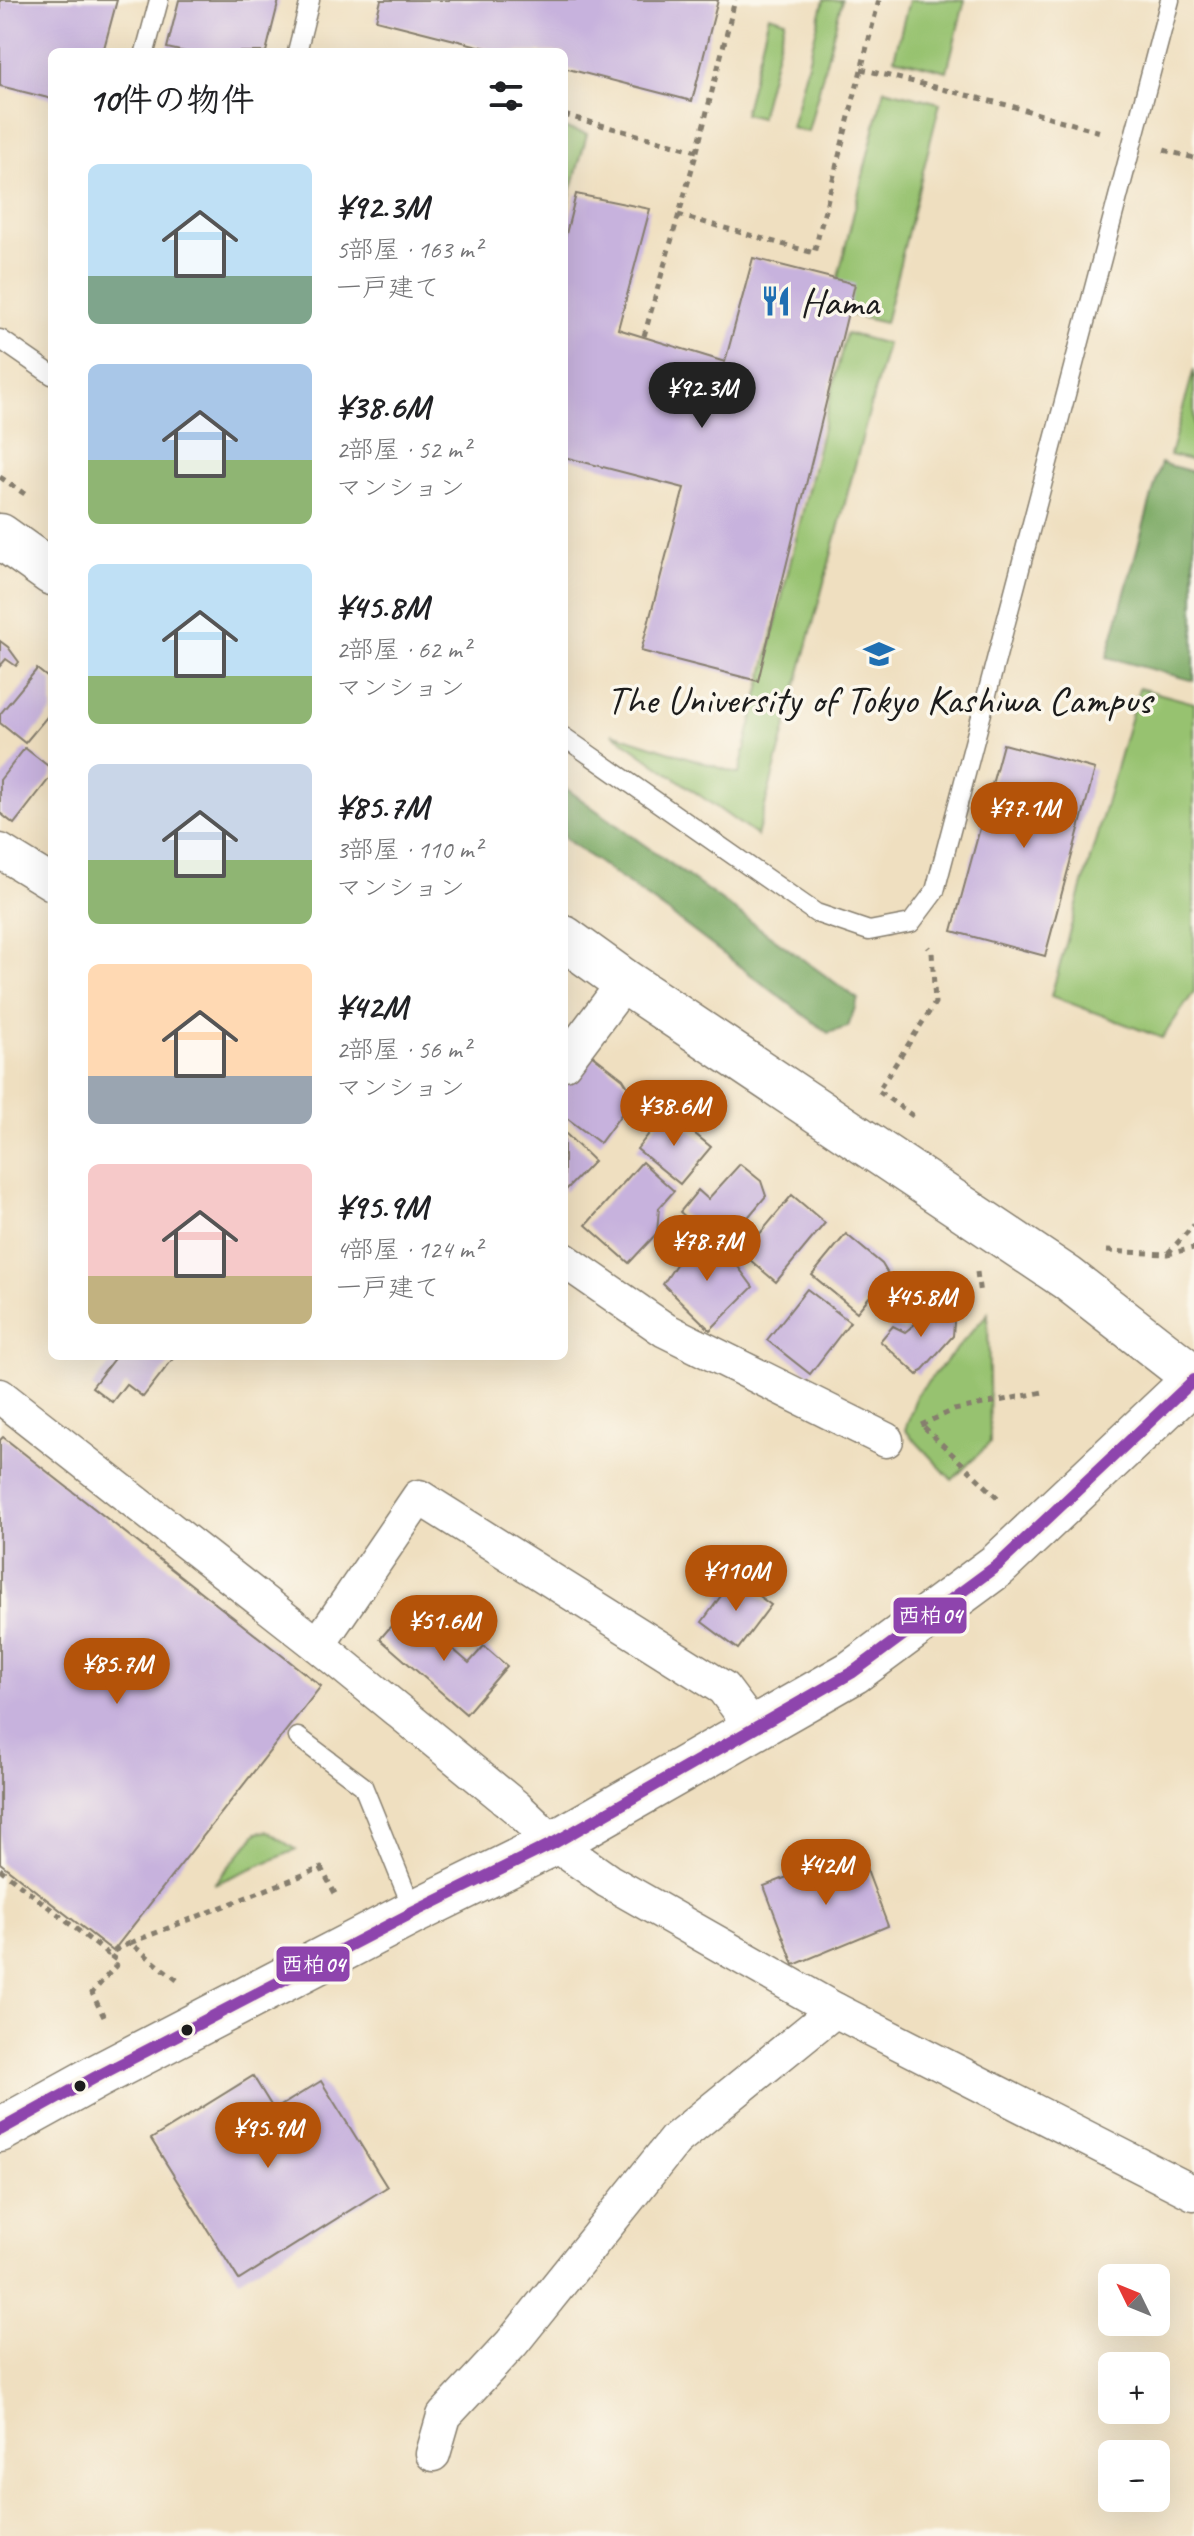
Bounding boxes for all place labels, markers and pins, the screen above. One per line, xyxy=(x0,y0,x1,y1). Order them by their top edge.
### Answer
place label: Hama xyxy=(800,277,881,327)
restaurant icon: Hama xyxy=(759,284,793,318)
pin: ¥92.3M xyxy=(637,362,767,430)
school or university icon: The University of Tokyo Kashiwa Campus xyxy=(862,637,896,671)
place label: The University of Tokyo Kashiwa Campus xyxy=(607,675,1155,725)
pin: ¥77.1M xyxy=(959,782,1089,850)
pin: ¥38.6M xyxy=(609,1080,739,1148)
pin: ¥78.7M xyxy=(642,1215,772,1283)
pin: ¥45.8M xyxy=(856,1271,986,1339)
pin: ¥110M xyxy=(680,1545,792,1613)
pin: ¥51.6M xyxy=(379,1595,509,1663)
pin: ¥85.7M xyxy=(52,1638,182,1706)
pin: ¥42M xyxy=(779,1839,873,1907)
unlabelled marker xyxy=(179,2022,195,2038)
unlabelled marker xyxy=(72,2078,88,2094)
pin: ¥95.9M xyxy=(203,2102,333,2170)

